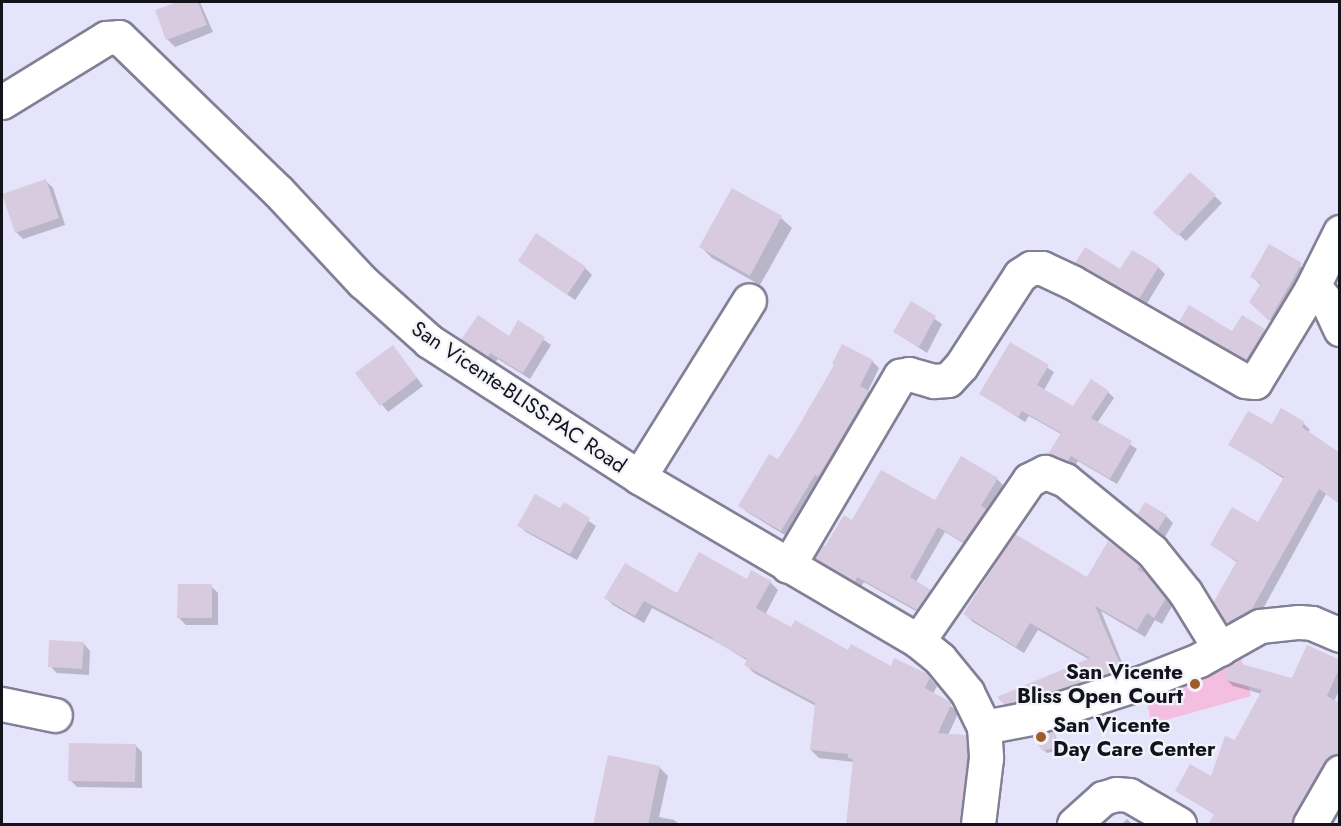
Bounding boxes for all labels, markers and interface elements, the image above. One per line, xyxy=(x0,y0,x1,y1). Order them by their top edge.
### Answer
street label: San Vicente-BLISS-PAC Road xyxy=(407,316,631,478)
place label: San Vicente Bliss Open Court xyxy=(1017,659,1183,709)
marker: San Vicente Bliss Open Court xyxy=(1188,677,1202,691)
place label: San Vicente Day Care Center xyxy=(1053,712,1216,762)
marker: San Vicente Day Care Center xyxy=(1034,730,1048,744)

